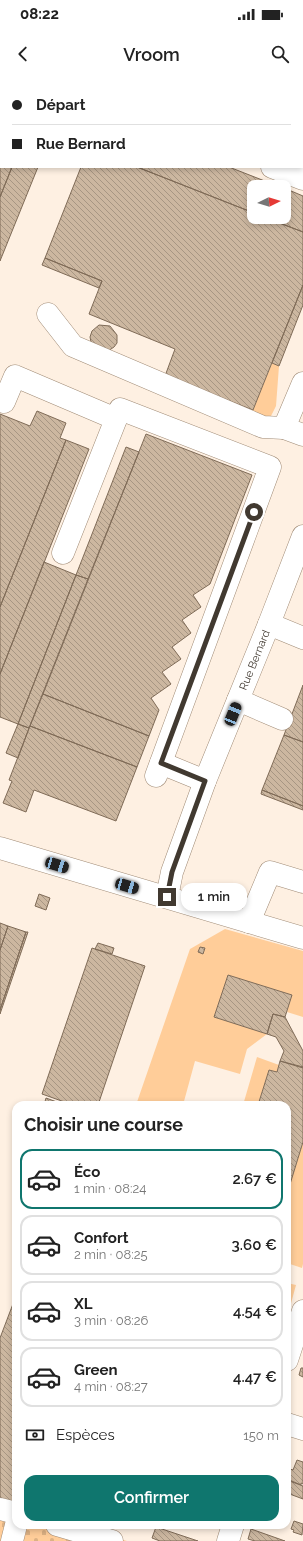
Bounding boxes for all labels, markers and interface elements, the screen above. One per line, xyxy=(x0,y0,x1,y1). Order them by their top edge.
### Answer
text: 08:22 xyxy=(20,5,59,23)
icon: back xyxy=(12,43,34,65)
icon: search xyxy=(269,43,291,65)
text: Vroom xyxy=(123,44,180,65)
text: Départ xyxy=(36,96,85,114)
text: Rue Bernard xyxy=(36,135,126,153)
north arrow xyxy=(247,180,291,224)
map controls xyxy=(247,180,291,224)
route start xyxy=(245,503,263,521)
street label: Rue Bernard xyxy=(237,628,273,692)
car xyxy=(223,701,243,727)
car xyxy=(44,856,70,874)
car xyxy=(114,877,140,895)
callout: 1 min xyxy=(181,883,247,911)
route end xyxy=(158,888,176,906)
text: 1 min xyxy=(198,889,230,904)
text: Choisir une course xyxy=(24,1114,183,1135)
icon: car xyxy=(26,1161,62,1197)
text: Éco xyxy=(74,1163,100,1181)
text: 2.67 € xyxy=(233,1170,277,1188)
text: 1 min · 08:24 xyxy=(74,1181,146,1196)
icon: car xyxy=(26,1227,62,1263)
text: Confort xyxy=(74,1229,128,1247)
text: 3.60 € xyxy=(232,1236,277,1254)
text: 2 min · 08:25 xyxy=(74,1247,148,1262)
icon: car xyxy=(26,1293,62,1329)
text: XL xyxy=(74,1295,92,1313)
text: 4.54 € xyxy=(233,1302,277,1320)
text: 3 min · 08:26 xyxy=(74,1313,148,1328)
icon: car xyxy=(26,1359,62,1395)
text: Green xyxy=(74,1361,118,1379)
text: 4.47 € xyxy=(233,1368,277,1386)
text: 4 min · 08:27 xyxy=(74,1379,148,1394)
icon: cash xyxy=(24,1424,46,1446)
text: Espèces xyxy=(56,1426,115,1444)
text: 150 m xyxy=(243,1428,279,1443)
button: Confirmer xyxy=(24,1475,279,1521)

